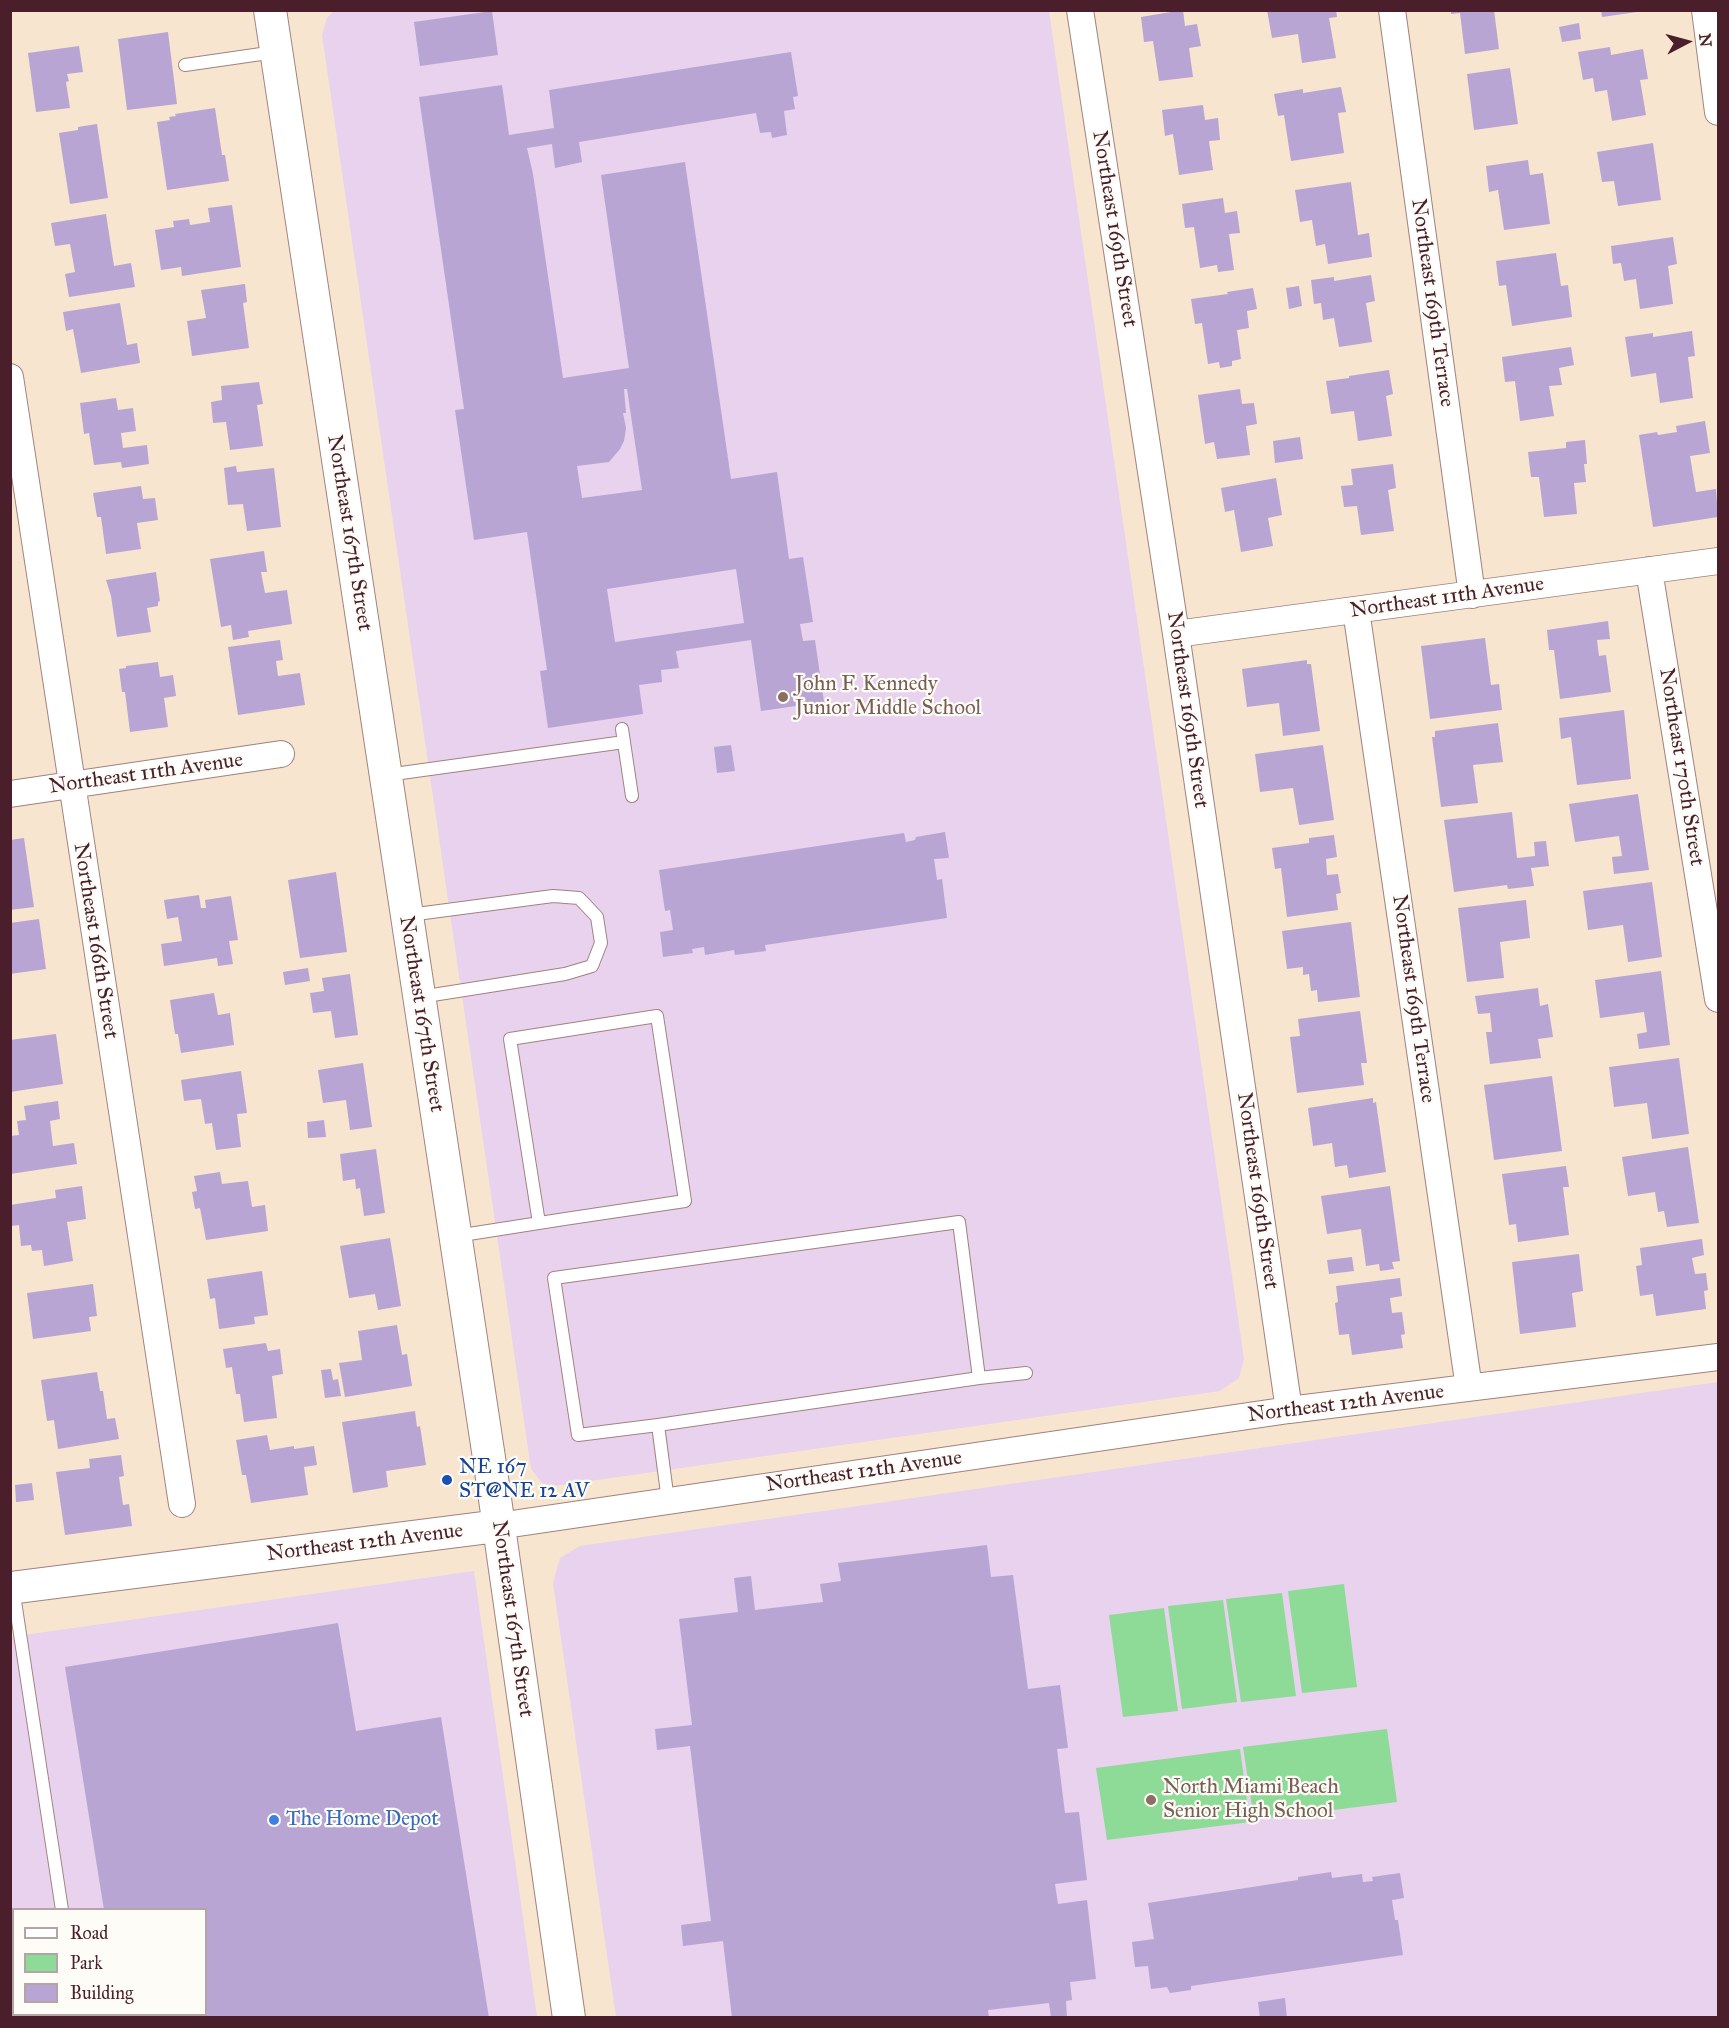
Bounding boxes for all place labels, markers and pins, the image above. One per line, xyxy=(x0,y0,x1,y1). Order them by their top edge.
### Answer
place label: John F. Kennedy Junior Middle School xyxy=(795,672,981,722)
marker: John F. Kennedy Junior Middle School xyxy=(776,690,790,704)
place label: NE 167 ST@NE 12 AV xyxy=(459,1455,589,1505)
marker: NE 167 ST@NE 12 AV xyxy=(440,1473,454,1487)
place label: North Miami Beach Senior High School xyxy=(1163,1775,1339,1825)
marker: North Miami Beach Senior High School xyxy=(1144,1793,1158,1807)
place label: The Home Depot xyxy=(286,1807,439,1833)
marker: The Home Depot xyxy=(267,1813,281,1827)

